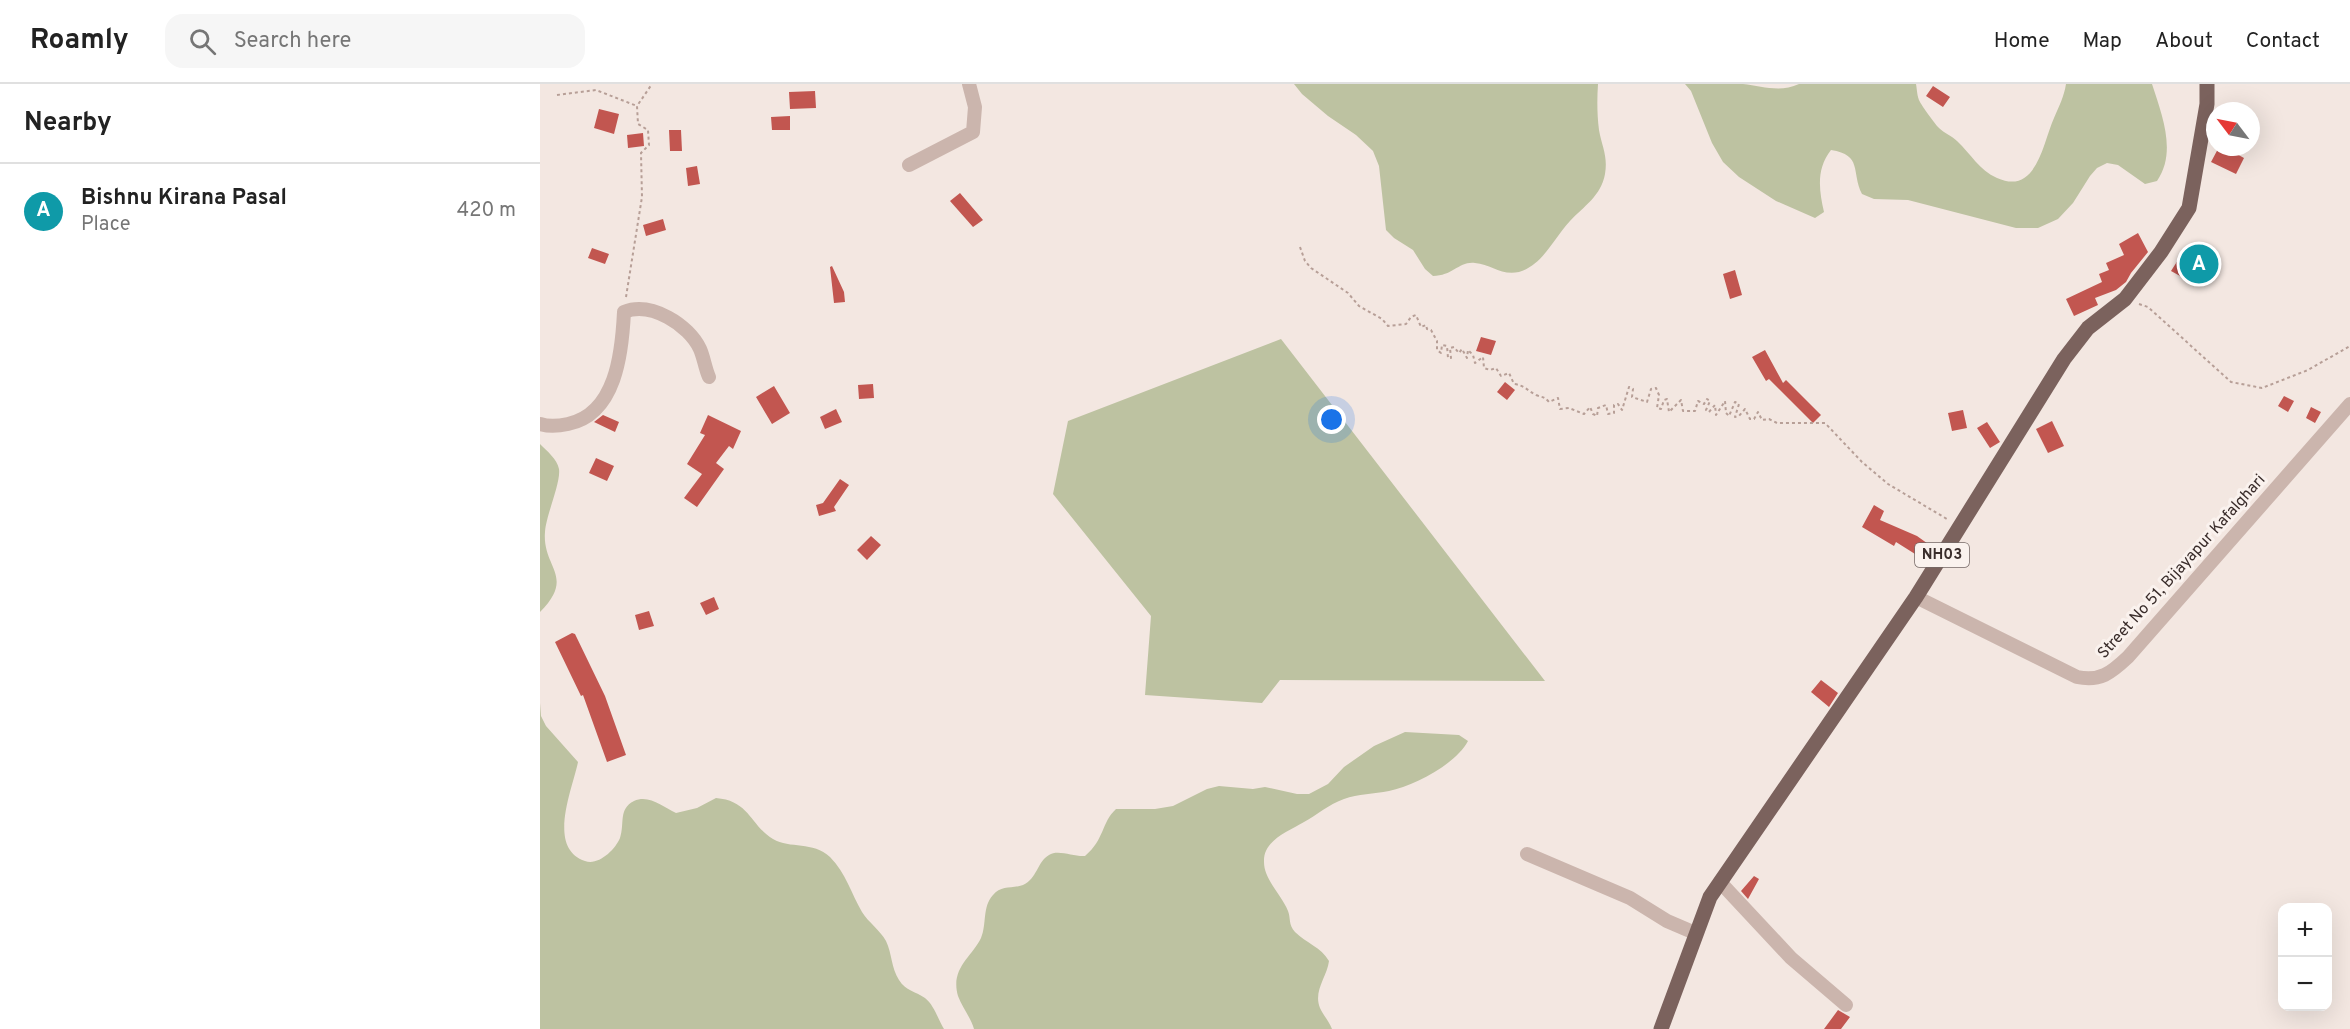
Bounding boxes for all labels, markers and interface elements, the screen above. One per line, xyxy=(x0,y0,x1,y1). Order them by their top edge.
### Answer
search box xyxy=(165,14,585,68)
text: Roamly xyxy=(30,23,129,59)
icon: search xyxy=(186,25,219,58)
text: Search here xyxy=(234,28,351,55)
text: Home xyxy=(1994,28,2050,55)
text: Map xyxy=(2083,28,2122,55)
text: About xyxy=(2155,28,2213,55)
text: Contact xyxy=(2246,28,2320,55)
north arrow xyxy=(2206,102,2260,156)
text: Nearby xyxy=(24,107,112,140)
text: Bishnu Kirana Pasal xyxy=(81,185,287,212)
text: A xyxy=(36,198,51,224)
text: 420 m xyxy=(457,198,516,224)
text: Place xyxy=(81,212,131,238)
pin: A xyxy=(2180,242,2218,286)
your location xyxy=(1317,405,1346,434)
street label: Street No 51, Bijayapur Kafalghari xyxy=(2094,471,2270,663)
road number: NH03 xyxy=(1915,543,1969,567)
map controls xyxy=(2278,903,2332,1011)
button: + xyxy=(2278,903,2332,957)
button: − xyxy=(2278,957,2332,1011)

